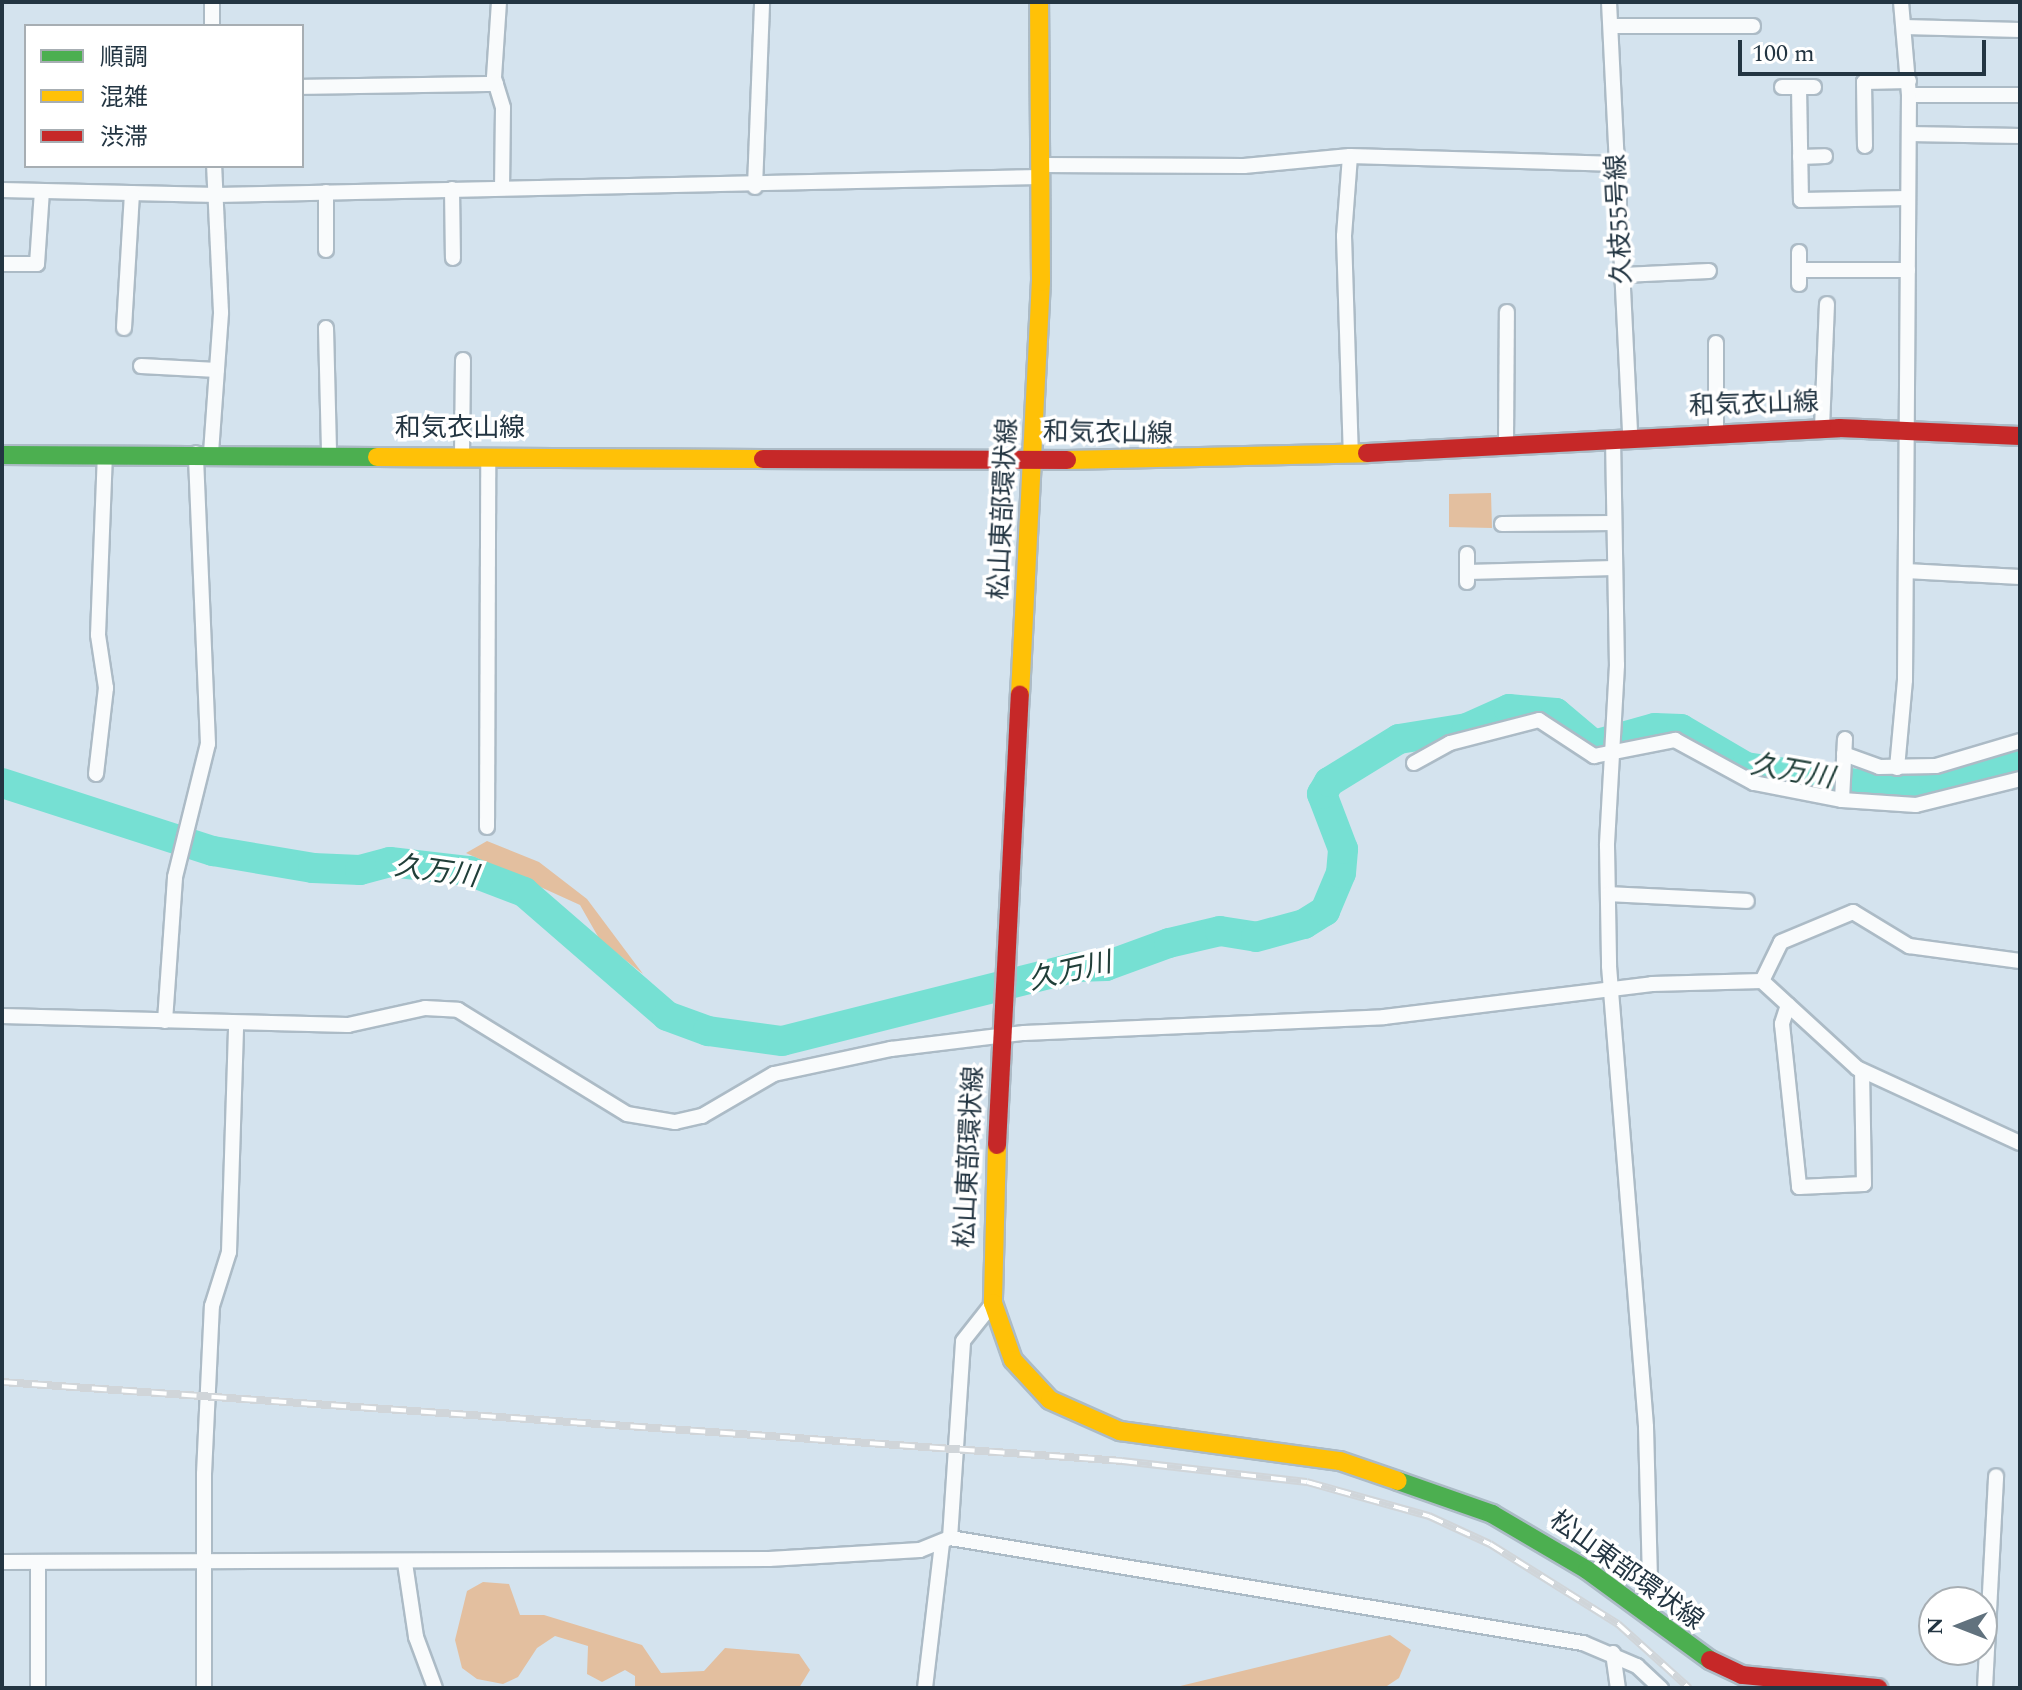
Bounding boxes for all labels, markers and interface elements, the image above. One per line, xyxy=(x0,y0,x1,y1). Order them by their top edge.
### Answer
legend xyxy=(24,24,304,168)
scale bar xyxy=(1742,24,1990,74)
text: 100 m xyxy=(1752,36,1815,72)
text: 順調 xyxy=(100,40,148,76)
text: 混雑 xyxy=(100,80,148,116)
text: 渋滞 xyxy=(100,120,148,156)
street label: 久枝55号線 xyxy=(1601,153,1639,285)
street label: 和気衣山線 xyxy=(1688,387,1820,423)
street label: 和気衣山線 xyxy=(395,413,525,445)
street label: 松山東部環状線 xyxy=(984,417,1024,601)
street label: 和気衣山線 xyxy=(1043,417,1173,451)
water label: 久万川 xyxy=(1748,748,1836,796)
water label: 久万川 xyxy=(392,850,480,894)
water label: 久万川 xyxy=(1025,946,1115,998)
street label: 松山東部環状線 xyxy=(950,1065,990,1249)
street label: 松山東部環状線 xyxy=(1543,1505,1709,1637)
north arrow xyxy=(1918,1586,1998,1666)
text: N xyxy=(1919,1617,1952,1635)

